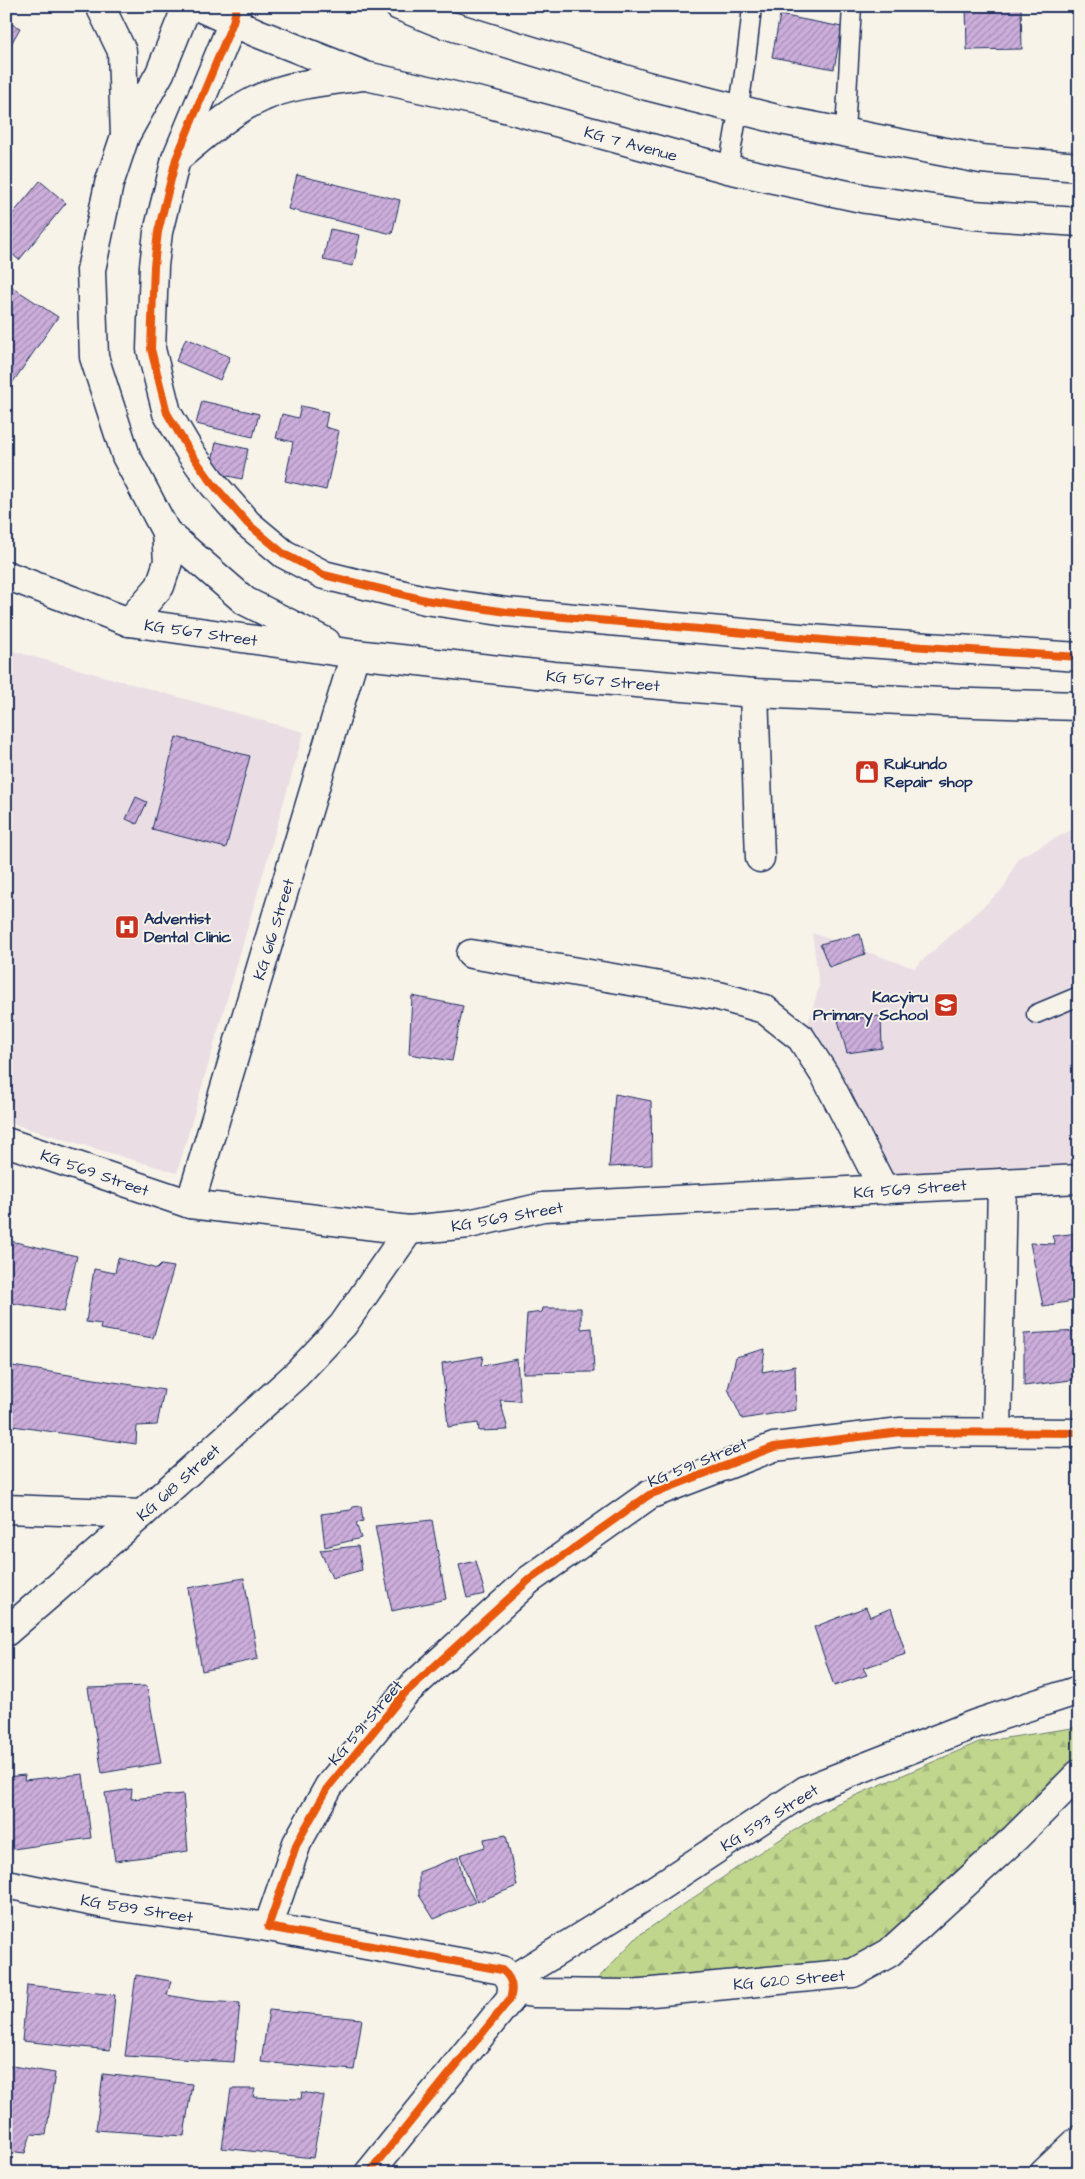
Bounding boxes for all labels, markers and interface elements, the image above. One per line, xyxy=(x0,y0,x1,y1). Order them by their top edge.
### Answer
street label: KG 7 Avenue xyxy=(582,121,680,167)
street label: KG 567 Street xyxy=(143,614,259,652)
street label: KG 567 Street xyxy=(545,665,661,697)
place label: Rukundo Repair shop xyxy=(884,753,973,793)
shop icon: Rukundo Repair shop xyxy=(854,759,880,785)
street label: KG 616 Street xyxy=(248,875,300,983)
place label: Adventist Dental Clinic xyxy=(144,908,232,948)
hospital icon: Adventist Dental Clinic xyxy=(114,914,140,940)
place label: Kacyiru Primary School xyxy=(813,986,928,1027)
school or university icon: Kacyiru Primary School xyxy=(933,992,959,1018)
street label: KG 569 Street xyxy=(37,1144,152,1202)
street label: KG 569 Street xyxy=(853,1174,968,1204)
street label: KG 569 Street xyxy=(449,1196,565,1238)
street label: KG 591 Street xyxy=(644,1433,751,1493)
street label: KG 618 Street xyxy=(132,1439,226,1526)
street label: KG 591 Street xyxy=(323,1675,408,1770)
street label: KG 593 Street xyxy=(716,1779,823,1857)
street label: KG 589 Street xyxy=(79,1889,195,1929)
street label: KG 620 Street xyxy=(732,1964,846,1996)

